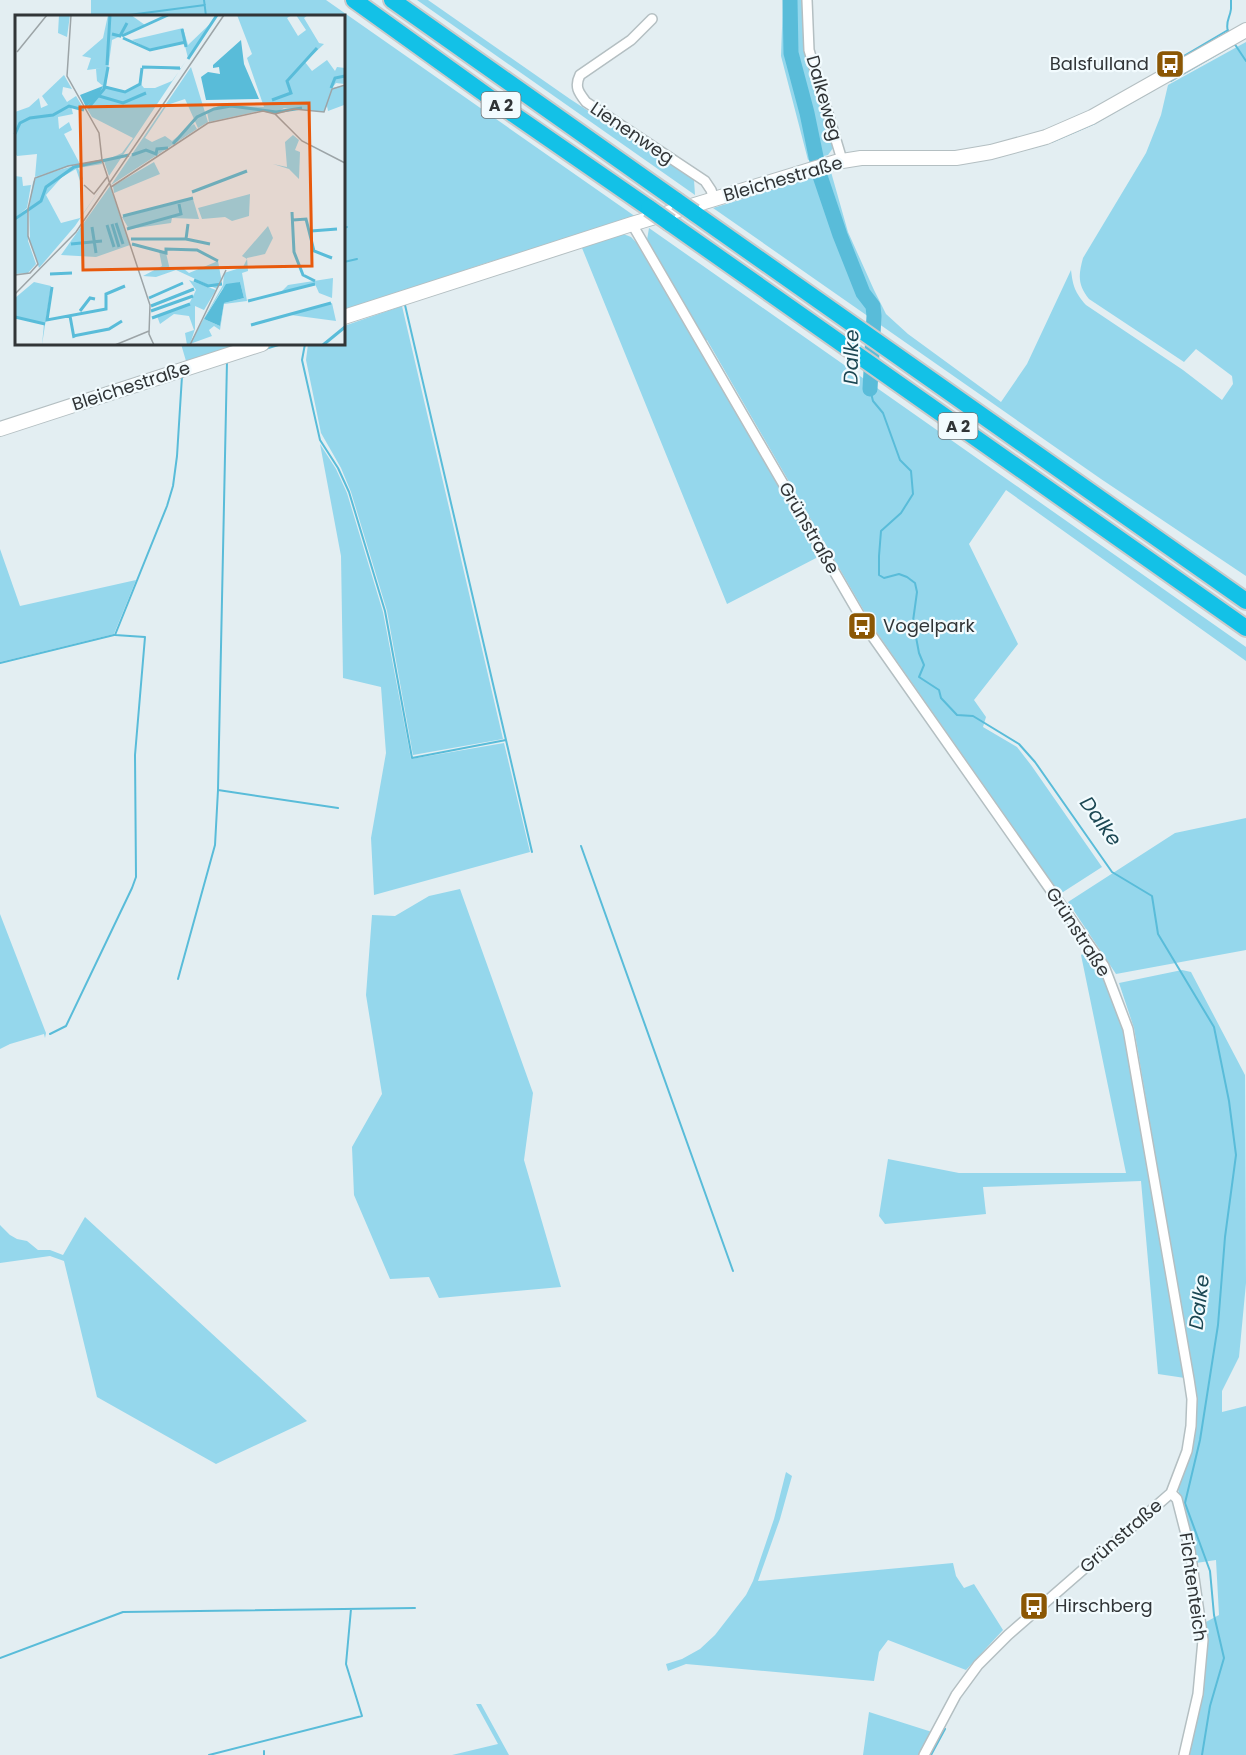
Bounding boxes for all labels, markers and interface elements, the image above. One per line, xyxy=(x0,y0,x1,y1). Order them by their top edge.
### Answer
inset map xyxy=(15,15,345,345)
bus stop icon: Balsfulland xyxy=(1154,48,1186,80)
place label: Balsfulland xyxy=(1050,51,1149,76)
street label: Dalkeweg xyxy=(800,52,849,144)
road number: A 2 xyxy=(482,92,520,118)
street label: Lienenweg xyxy=(586,95,679,170)
street label: Bleichestraße xyxy=(720,150,845,207)
water label: Dalke xyxy=(837,329,865,385)
street label: Bleichestraße xyxy=(69,355,193,416)
road number: A 2 xyxy=(938,413,978,439)
street label: Grünstraße xyxy=(773,477,846,578)
bus stop icon: Vogelpark xyxy=(846,610,878,642)
place label: Vogelpark xyxy=(883,613,975,638)
water label: Dalke xyxy=(1073,790,1129,852)
street label: Grünstraße xyxy=(1040,882,1117,981)
water label: Dalke xyxy=(1182,1273,1216,1331)
street label: Grünstraße xyxy=(1074,1493,1167,1579)
street label: Fichtenteich xyxy=(1173,1531,1214,1643)
bus stop icon: Hirschberg xyxy=(1018,1590,1050,1622)
place label: Hirschberg xyxy=(1055,1593,1153,1618)

